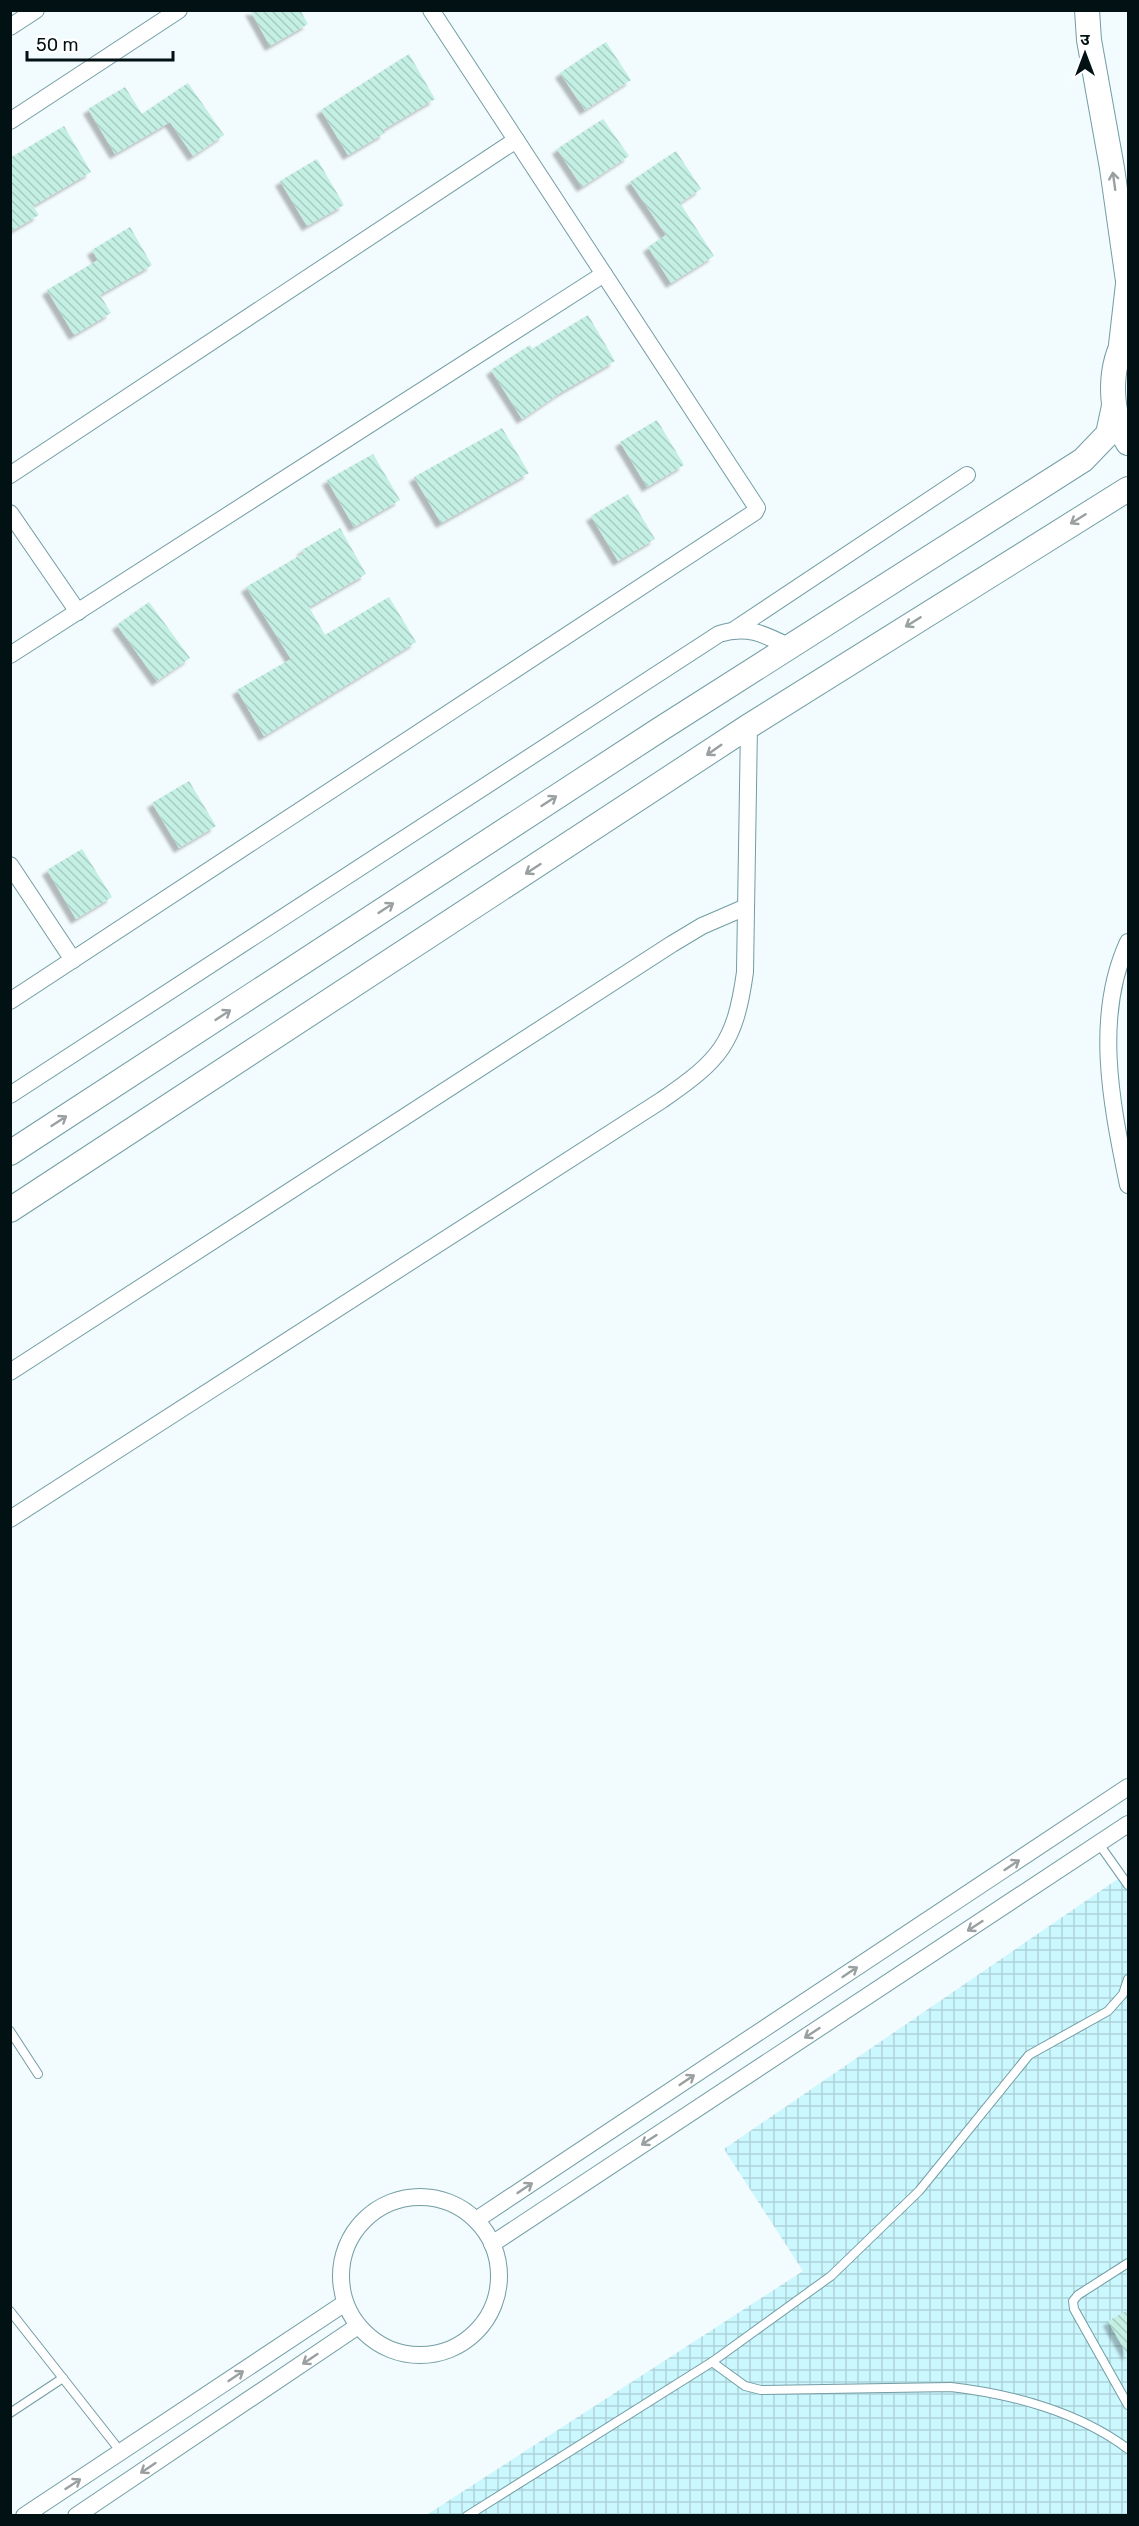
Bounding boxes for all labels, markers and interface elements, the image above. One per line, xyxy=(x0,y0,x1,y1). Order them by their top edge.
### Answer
scale bar xyxy=(27,24,172,62)
north arrow xyxy=(1055,24,1115,84)
text: उ xyxy=(1080,30,1090,49)
text: 50 m xyxy=(36,34,79,56)
one-way arrow xyxy=(1109,172,1120,192)
one-way arrow xyxy=(1070,513,1087,525)
one-way arrow xyxy=(905,617,922,629)
one-way arrow xyxy=(706,744,722,756)
one-way arrow xyxy=(541,795,558,808)
one-way arrow xyxy=(525,863,542,875)
one-way arrow xyxy=(377,902,394,914)
one-way arrow xyxy=(214,1008,231,1020)
one-way arrow xyxy=(51,1115,67,1127)
one-way arrow xyxy=(1003,1858,1020,1870)
one-way arrow xyxy=(966,1919,983,1932)
one-way arrow xyxy=(841,1966,857,1978)
one-way arrow xyxy=(804,2027,821,2039)
one-way arrow xyxy=(678,2074,695,2086)
one-way arrow xyxy=(641,2135,658,2147)
one-way arrow xyxy=(516,2182,532,2194)
one-way arrow xyxy=(302,2353,318,2365)
one-way arrow xyxy=(227,2370,244,2382)
one-way arrow xyxy=(139,2461,156,2474)
one-way arrow xyxy=(65,2477,82,2490)

